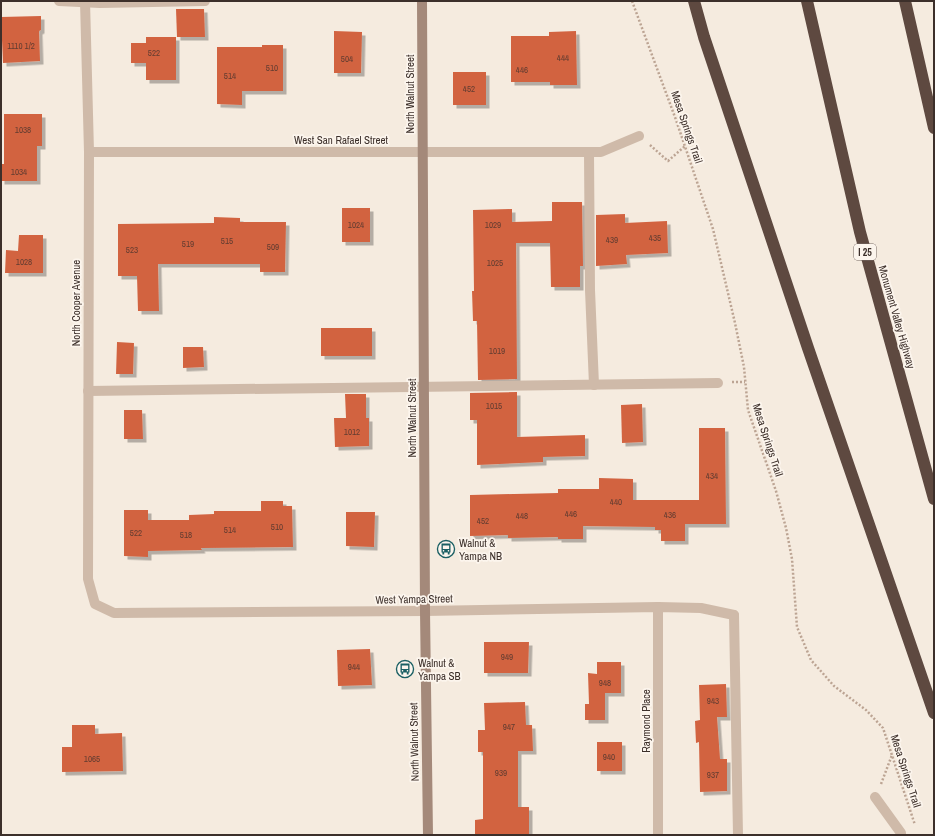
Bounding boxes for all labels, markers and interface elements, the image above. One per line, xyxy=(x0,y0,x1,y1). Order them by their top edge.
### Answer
house number: 1110 1/2 xyxy=(7,40,35,52)
house number: 522 xyxy=(148,47,160,59)
house number: 444 xyxy=(557,52,569,64)
house number: 504 xyxy=(341,53,353,65)
street label: North Walnut Street xyxy=(403,54,417,133)
house number: 510 xyxy=(266,62,278,74)
house number: 446 xyxy=(516,64,528,76)
house number: 514 xyxy=(224,70,236,82)
house number: 452 xyxy=(463,83,475,95)
street label: Mesa Springs Trail xyxy=(668,89,706,165)
house number: 1038 xyxy=(15,124,31,136)
street label: West San Rafael Street xyxy=(294,133,389,147)
house number: 1034 xyxy=(11,166,27,178)
house number: 1024 xyxy=(348,219,364,231)
house number: 1029 xyxy=(485,219,501,231)
house number: 435 xyxy=(649,232,661,244)
house number: 439 xyxy=(606,234,618,246)
house number: 515 xyxy=(221,235,233,247)
house number: 519 xyxy=(182,238,194,250)
house number: 509 xyxy=(267,241,279,253)
house number: 523 xyxy=(126,244,138,256)
road number: I 25 xyxy=(854,244,876,260)
house number: 1028 xyxy=(16,256,32,268)
house number: 1025 xyxy=(487,257,503,269)
street label: North Cooper Avenue xyxy=(69,260,83,346)
street label: Monument Valley Highway xyxy=(876,264,919,371)
house number: 1019 xyxy=(489,345,505,357)
street label: North Walnut Street xyxy=(405,378,419,457)
house number: 1015 xyxy=(486,400,502,412)
street label: Mesa Springs Trail xyxy=(750,402,786,478)
house number: 1012 xyxy=(344,426,360,438)
house number: 434 xyxy=(706,470,718,482)
house number: 440 xyxy=(610,496,622,508)
house number: 446 xyxy=(565,508,577,520)
house number: 436 xyxy=(664,509,676,521)
house number: 448 xyxy=(516,510,528,522)
house number: 452 xyxy=(477,515,489,527)
house number: 510 xyxy=(271,521,283,533)
house number: 514 xyxy=(224,524,236,536)
house number: 522 xyxy=(130,527,142,539)
house number: 518 xyxy=(180,529,192,541)
place label: Walnut & Yampa NB xyxy=(459,536,502,563)
bus stop icon: Walnut & Yampa NB xyxy=(436,539,456,559)
street label: West Yampa Street xyxy=(375,591,453,607)
house number: 949 xyxy=(501,651,513,663)
place label: Walnut & Yampa SB xyxy=(418,656,460,683)
bus stop icon: Walnut & Yampa SB xyxy=(395,659,415,679)
house number: 944 xyxy=(348,661,360,673)
house number: 948 xyxy=(599,677,611,689)
street label: Raymond Place xyxy=(639,689,653,753)
house number: 943 xyxy=(707,695,719,707)
street label: North Walnut Street xyxy=(406,702,422,782)
house number: 947 xyxy=(503,721,515,733)
street label: Mesa Springs Trail xyxy=(888,733,924,809)
house number: 940 xyxy=(603,751,615,763)
house number: 1065 xyxy=(84,753,100,765)
house number: 939 xyxy=(495,767,507,779)
house number: 937 xyxy=(707,769,719,781)

